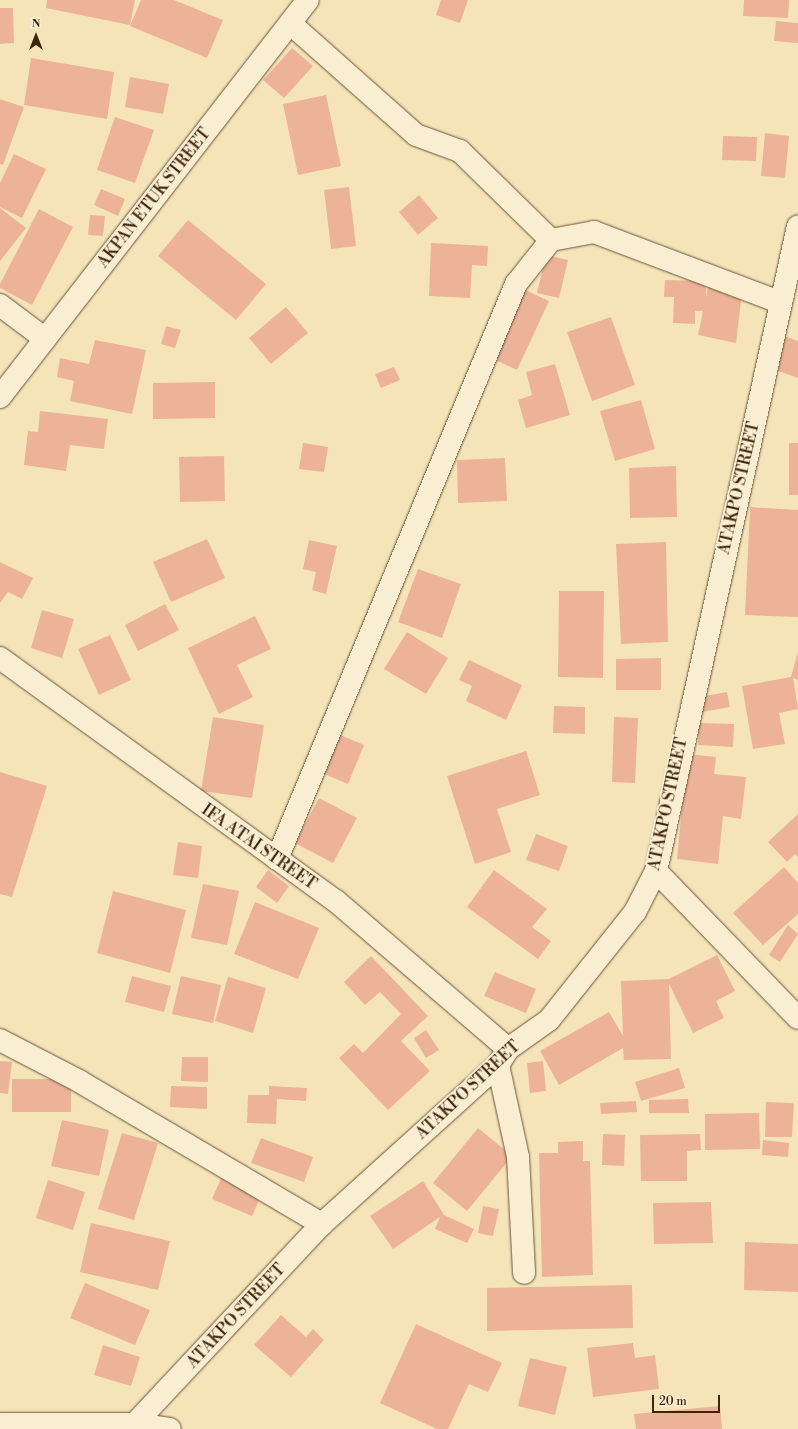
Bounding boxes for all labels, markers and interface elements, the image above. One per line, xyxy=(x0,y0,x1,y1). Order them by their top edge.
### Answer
north arrow xyxy=(16,16,56,56)
text: N xyxy=(32,17,40,31)
street label: AKPAN ETUK STREET xyxy=(94,124,214,272)
street label: ATAKPO STREET xyxy=(714,420,764,556)
street label: ATAKPO STREET xyxy=(645,736,691,872)
street label: IFA ATAI STREET xyxy=(198,800,320,894)
street label: ATAKPO STREET xyxy=(412,1037,524,1143)
street label: ATAKPO STREET xyxy=(183,1260,289,1372)
scale bar xyxy=(654,1387,722,1413)
text: 20 m xyxy=(659,1394,687,1409)

